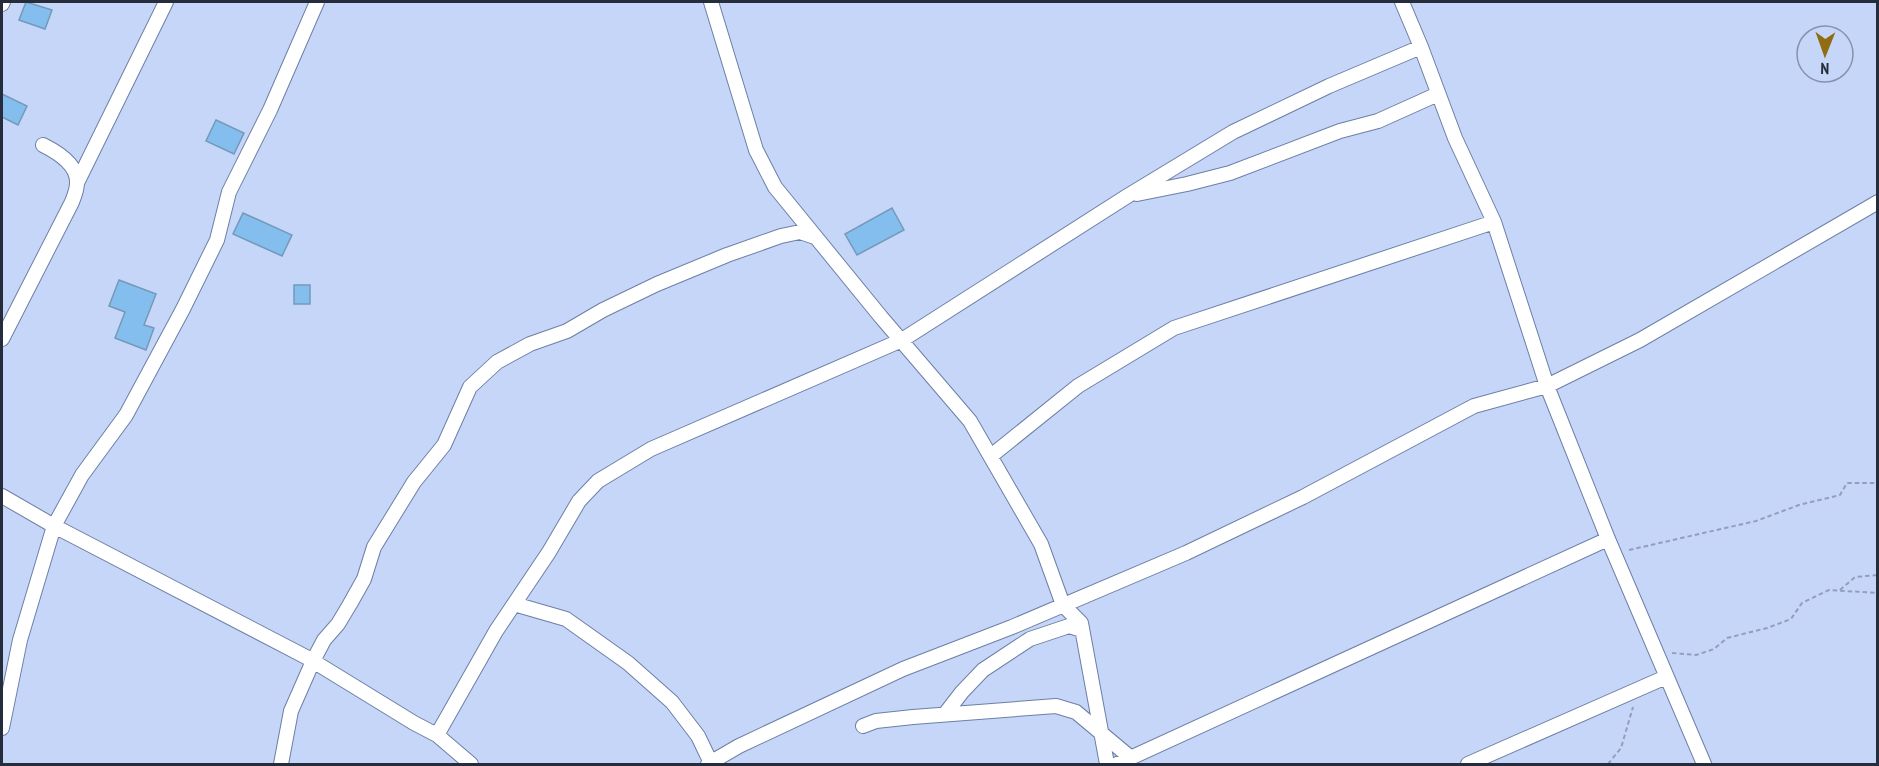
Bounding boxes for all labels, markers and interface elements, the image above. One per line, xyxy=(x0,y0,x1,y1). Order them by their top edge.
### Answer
north arrow xyxy=(1795,24,1855,84)
text: N xyxy=(1820,59,1829,79)

